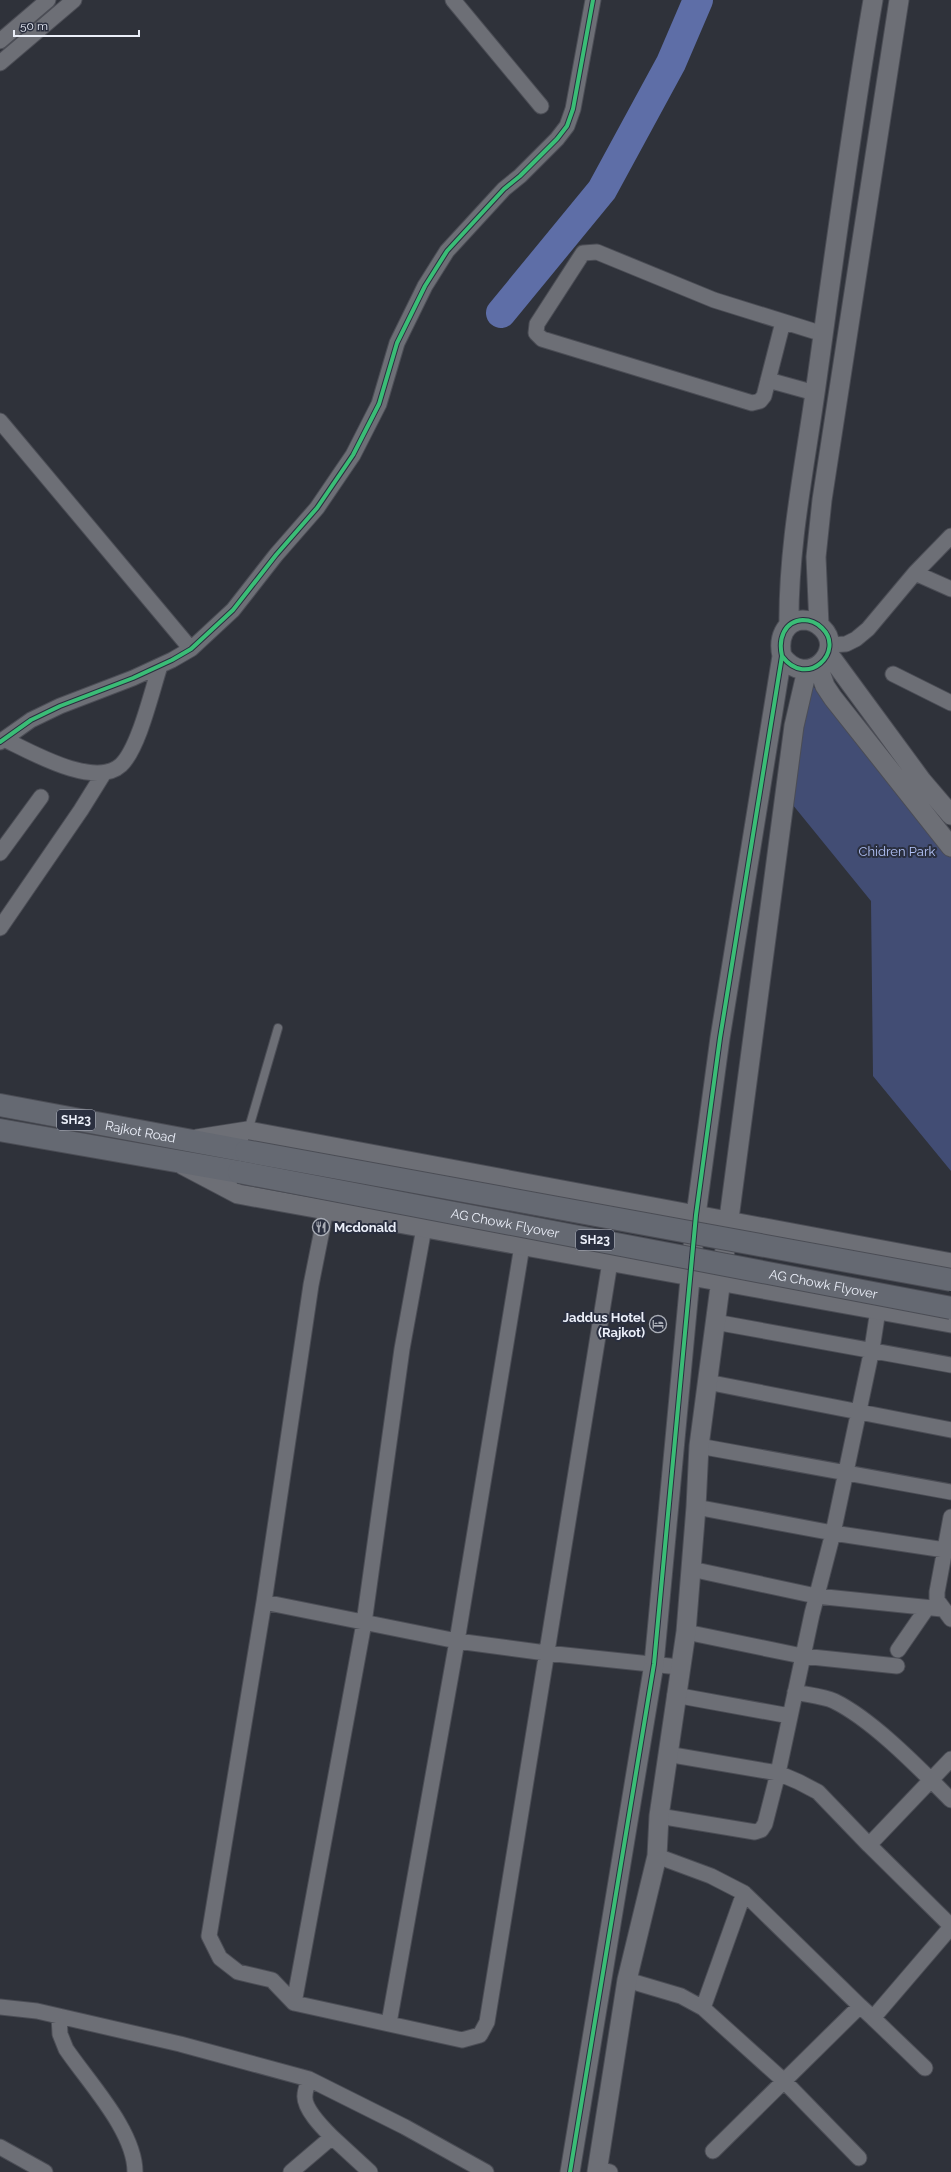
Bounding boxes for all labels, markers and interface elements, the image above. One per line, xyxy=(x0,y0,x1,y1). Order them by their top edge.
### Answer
scale bar xyxy=(14,12,139,38)
text: 50 m xyxy=(20,19,48,33)
park label: Chidren Park xyxy=(859,844,936,859)
road number: SH23 xyxy=(57,1110,95,1130)
street label: Rajkot Road xyxy=(104,1118,177,1146)
street label: AG Chowk Flyover xyxy=(450,1206,561,1241)
restaurant icon: Mcdonald xyxy=(311,1217,331,1237)
place label: Mcdonald xyxy=(334,1220,397,1235)
road number: SH23 xyxy=(576,1230,614,1250)
street label: AG Chowk Flyover xyxy=(768,1266,879,1302)
place label: Jaddus Hotel (Rajkot) xyxy=(563,1310,646,1340)
hotel icon: Jaddus Hotel (Rajkot) xyxy=(648,1314,668,1334)

